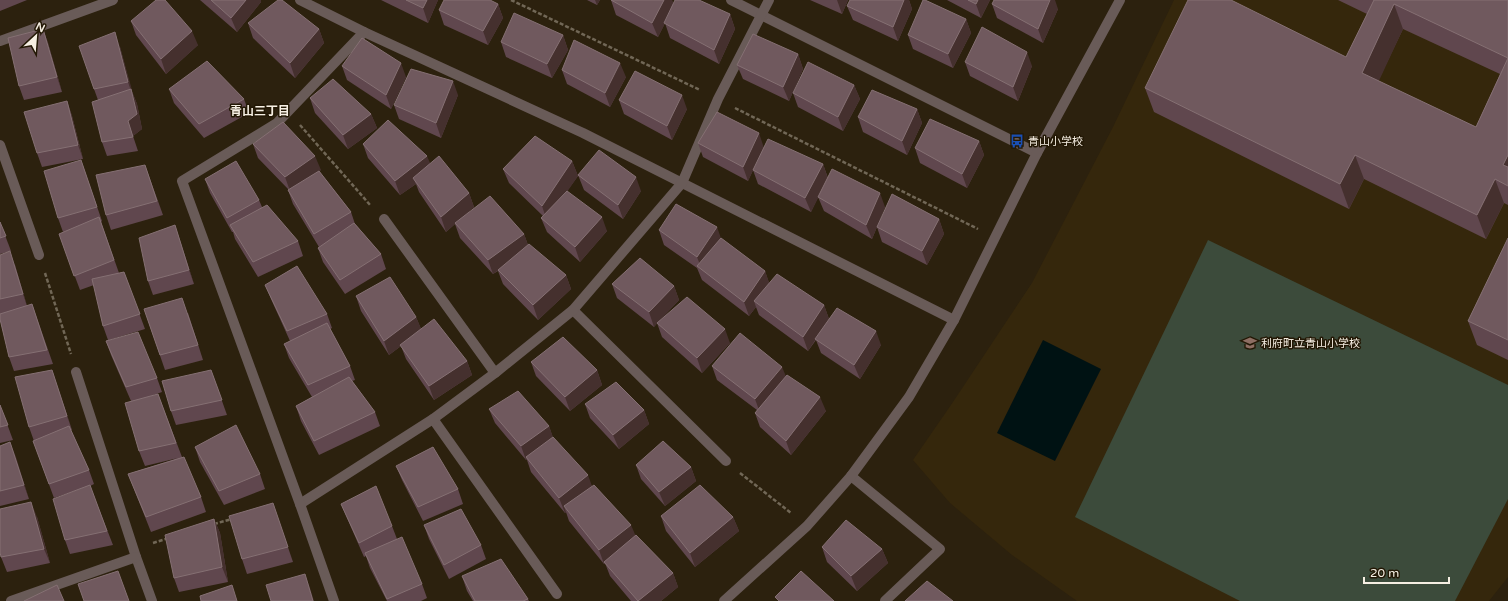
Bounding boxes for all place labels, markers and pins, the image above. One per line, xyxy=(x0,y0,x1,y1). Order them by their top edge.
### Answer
bus stop icon: 青山小学校 xyxy=(1009,133,1025,149)
place label: 青山小学校 xyxy=(1028,135,1083,148)
school or university icon: 利府町立青山小学校 xyxy=(1242,335,1258,351)
place label: 利府町立青山小学校 xyxy=(1261,337,1360,350)

